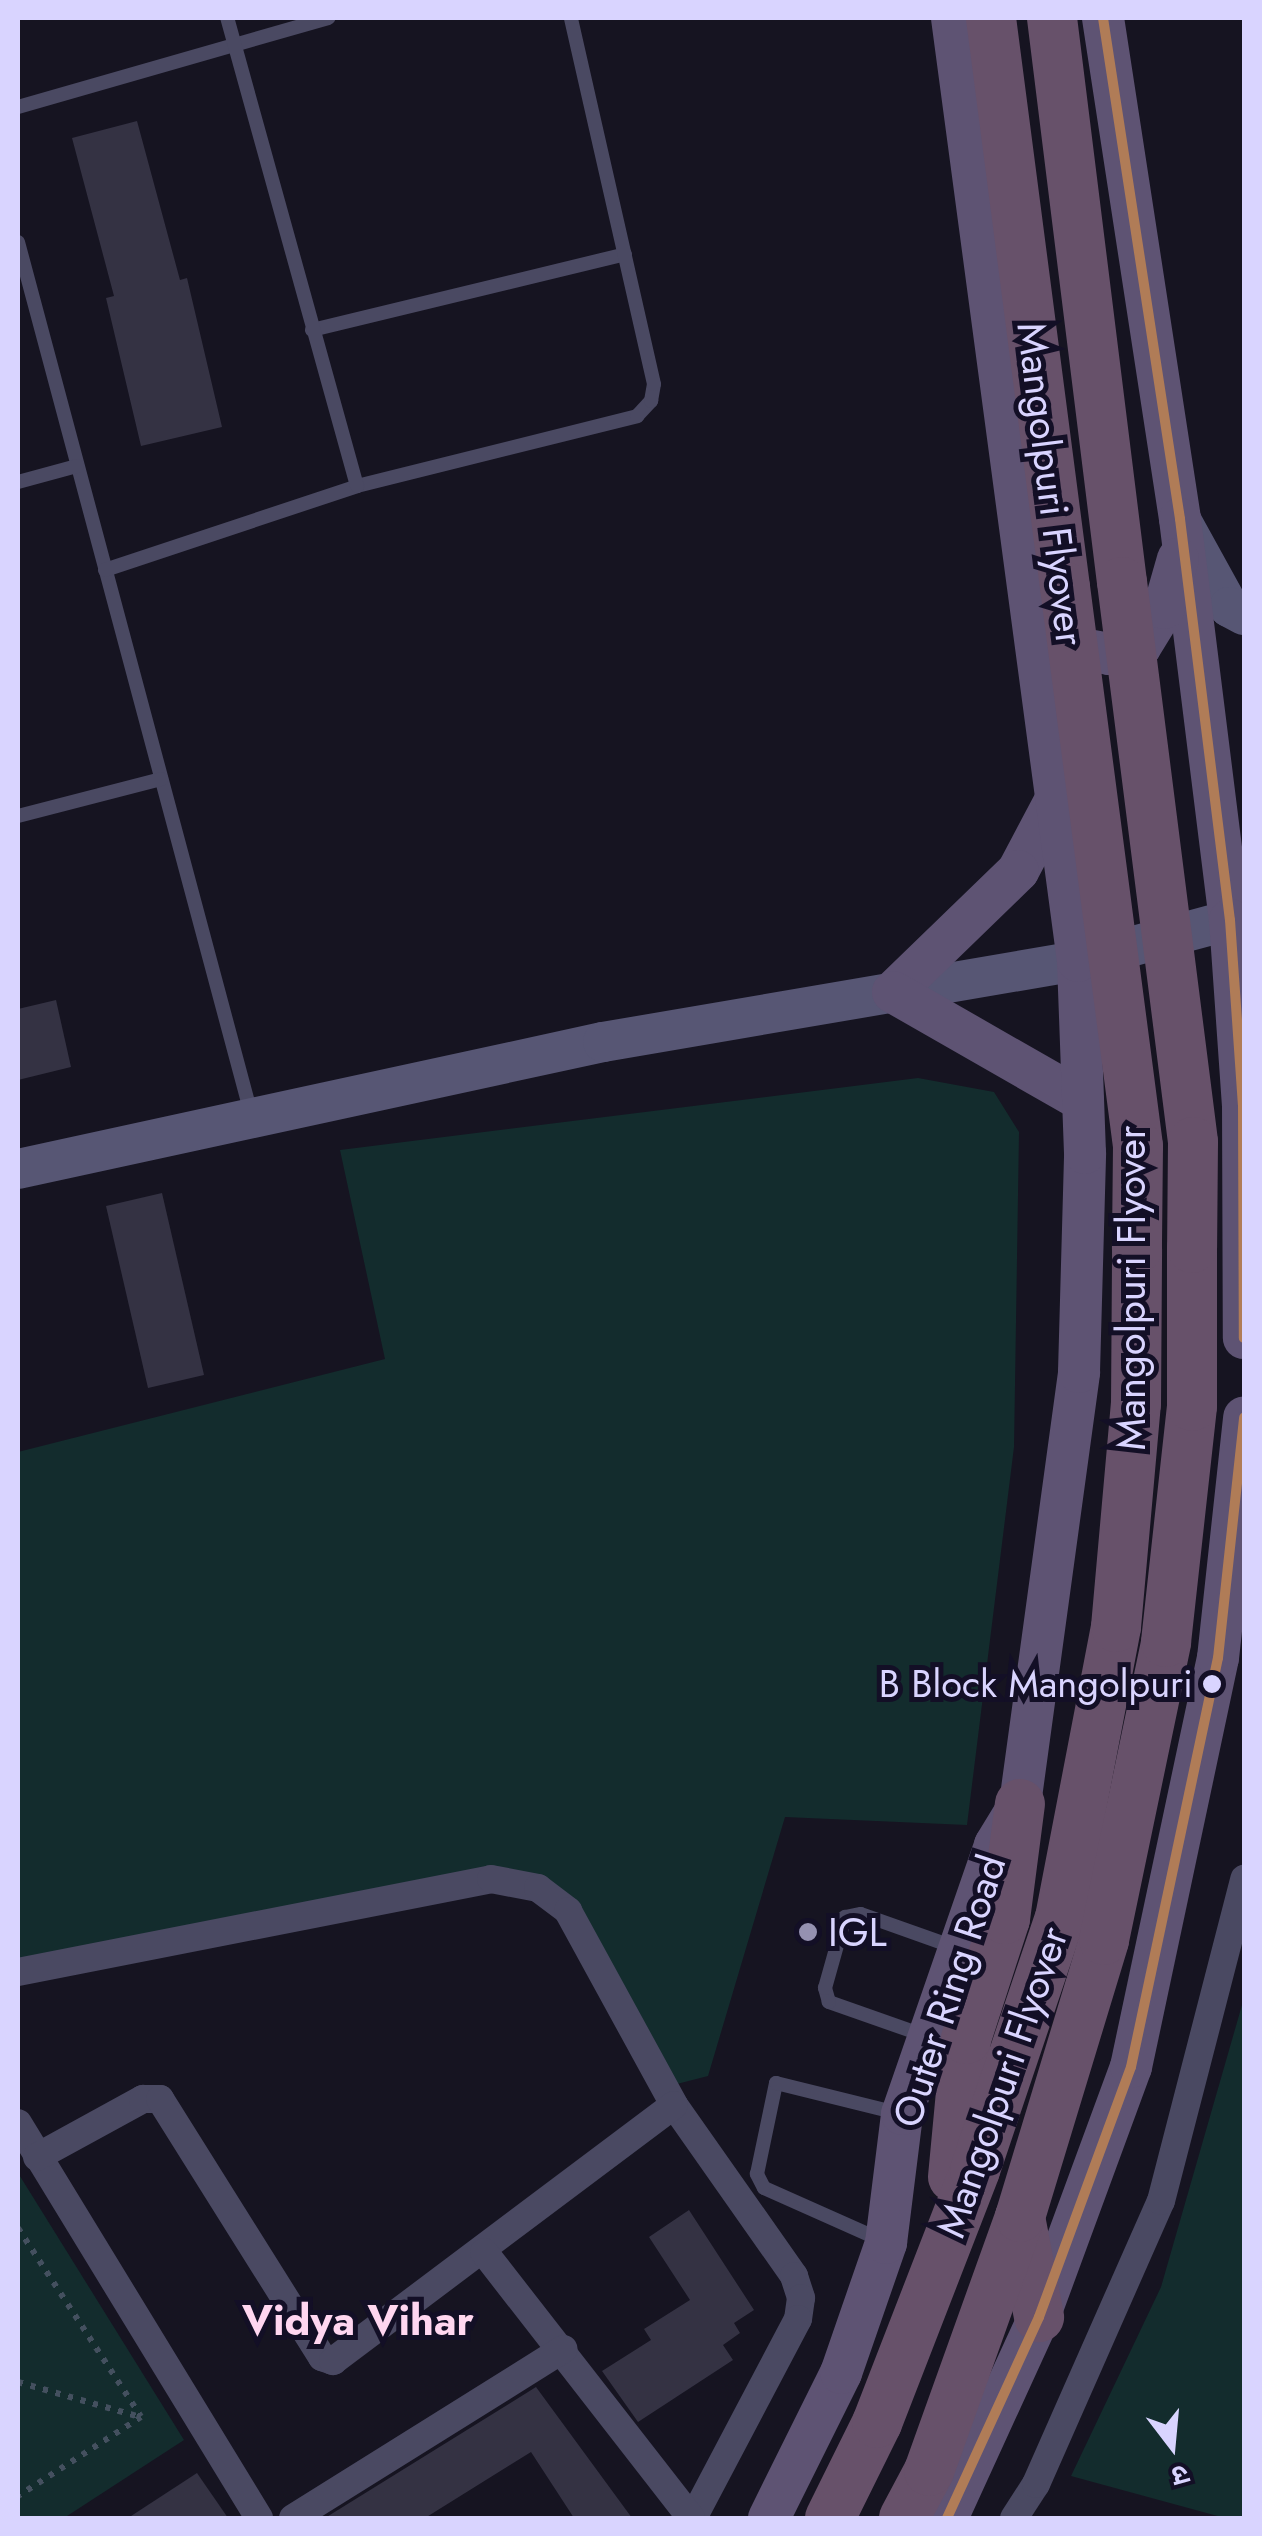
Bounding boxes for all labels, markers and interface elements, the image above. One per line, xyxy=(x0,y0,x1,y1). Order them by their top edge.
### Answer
street label: Mangolpuri Flyover xyxy=(1007,320,1095,648)
street label: Mangolpuri Flyover xyxy=(1107,1125,1155,1451)
place label: B Block Mangolpuri xyxy=(879,1661,1193,1707)
marker: B Block Mangolpuri xyxy=(1202,1674,1222,1694)
street label: Outer Ring Road xyxy=(882,1849,1016,2133)
place label: IGL xyxy=(828,1908,887,1956)
street label: Mangolpuri Flyover xyxy=(926,1920,1078,2244)
marker: IGL xyxy=(797,1921,819,1943)
district label: Vidya Vihar xyxy=(242,2296,474,2346)
north arrow xyxy=(1122,2396,1222,2496)
text: उ xyxy=(1167,2453,1194,2497)

